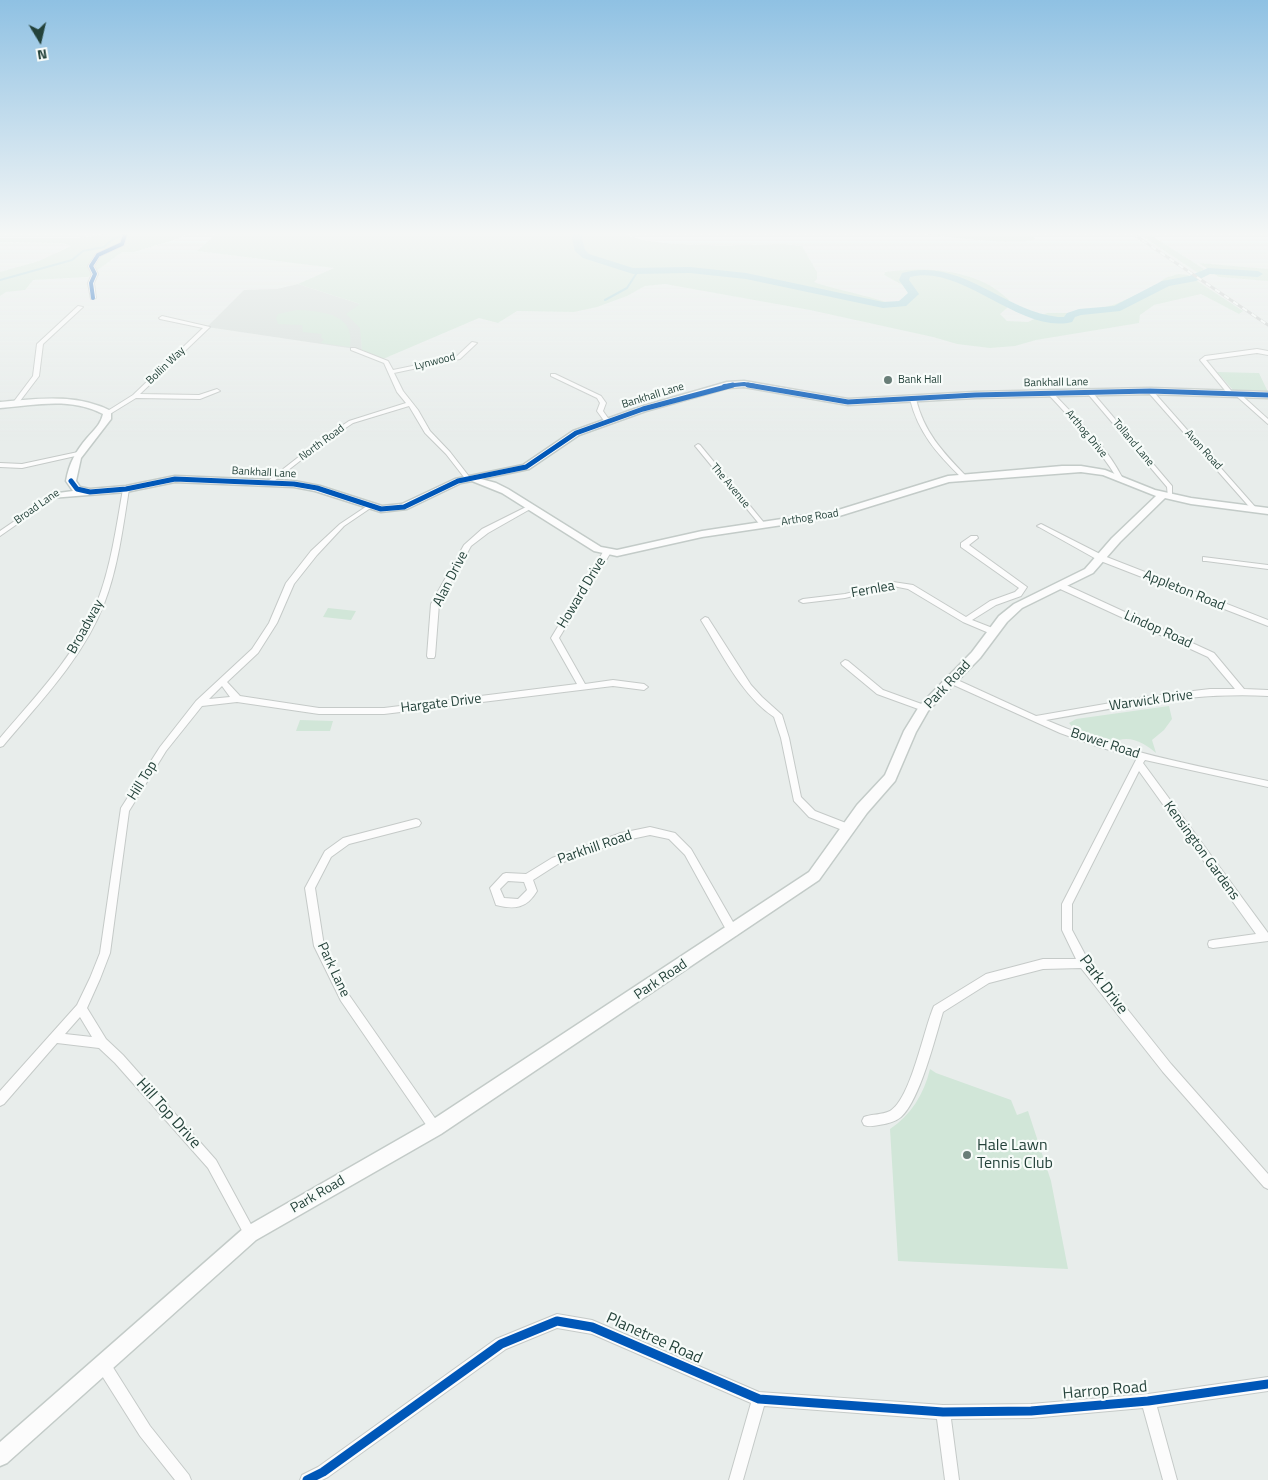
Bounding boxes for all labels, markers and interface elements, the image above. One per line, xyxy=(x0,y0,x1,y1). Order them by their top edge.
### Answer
north arrow xyxy=(15,15,65,65)
text: N xyxy=(36,44,49,66)
street label: Bollin Way xyxy=(144,344,188,388)
street label: Lynwood xyxy=(413,351,457,373)
place label: Bank Hall xyxy=(898,373,942,387)
marker: Bank Hall xyxy=(882,374,894,386)
street label: Bankhall Lane xyxy=(1024,376,1088,390)
street label: Bankhall Lane xyxy=(620,380,686,412)
street label: Arthog Drive xyxy=(1062,408,1110,460)
street label: Tolland Lane xyxy=(1109,417,1157,469)
street label: North Road xyxy=(297,422,347,464)
street label: Avon Road xyxy=(1182,427,1224,473)
street label: The Avenue xyxy=(708,461,752,511)
street label: Bankhall Lane xyxy=(231,465,297,481)
street label: Broad Lane xyxy=(12,487,62,527)
street label: Arthog Road xyxy=(780,507,840,529)
street label: Alan Drive xyxy=(430,549,472,609)
street label: Howard Drive xyxy=(554,554,610,632)
street label: Appleton Road xyxy=(1141,567,1227,615)
street label: Fernlea xyxy=(850,578,896,602)
street label: Broadway xyxy=(64,597,108,657)
street label: Lindop Road xyxy=(1121,608,1195,652)
street label: Park Road xyxy=(921,657,975,713)
street label: Warwick Drive xyxy=(1108,687,1194,715)
street label: Hargate Drive xyxy=(400,691,482,717)
street label: Bower Road xyxy=(1068,725,1142,763)
street label: Hill Top xyxy=(125,758,161,804)
street label: Kensington Gardens xyxy=(1159,798,1243,904)
street label: Parkhill Road xyxy=(556,827,634,869)
street label: Park Lane xyxy=(313,940,353,1000)
street label: Park Drive xyxy=(1075,952,1131,1018)
street label: Park Road xyxy=(631,956,691,1004)
street label: Hill Top Drive xyxy=(132,1075,204,1153)
place label: Hale Lawn Tennis Club xyxy=(977,1136,1053,1174)
marker: Hale Lawn Tennis Club xyxy=(961,1149,973,1161)
street label: Park Road xyxy=(288,1173,348,1217)
street label: Planetree Road xyxy=(603,1309,705,1369)
street label: Harrop Road xyxy=(1062,1378,1148,1404)

